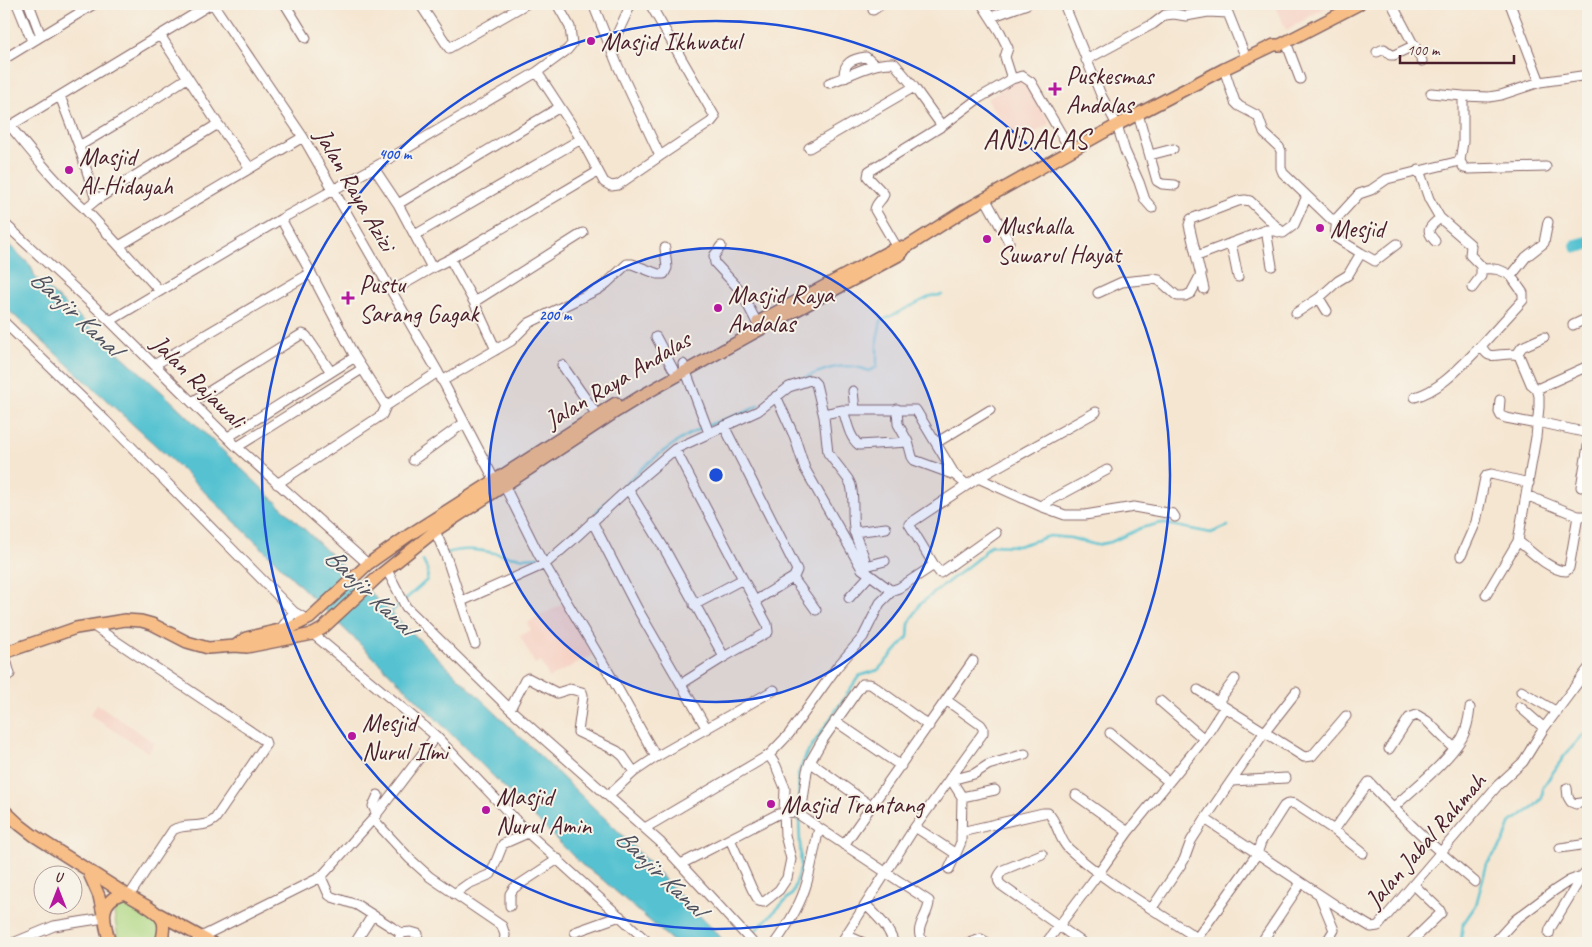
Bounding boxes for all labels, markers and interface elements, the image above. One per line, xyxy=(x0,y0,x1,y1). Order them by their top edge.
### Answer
place label: Masjid Ikhwatul xyxy=(601,26,745,58)
scale bar xyxy=(1400,32,1513,64)
marker: Masjid Ikhwatul xyxy=(585,35,597,47)
text: 100 m xyxy=(1407,41,1441,60)
place label: Puskesmas Andalas xyxy=(1066,60,1156,121)
marker: Puskesmas Andalas xyxy=(1048,82,1062,96)
district label: ANDALAS xyxy=(983,121,1093,156)
street label: Jalan Raya Azizi xyxy=(307,122,405,259)
place label: Masjid Al-Hidayah xyxy=(79,141,174,202)
text: 400 m xyxy=(379,145,413,164)
marker: Masjid Al-Hidayah xyxy=(63,164,75,176)
place label: Mushalla Suwarul Hayat xyxy=(997,210,1123,271)
place label: Mesjid xyxy=(1330,213,1387,245)
marker: Mesjid xyxy=(1314,222,1326,234)
marker: Mushalla Suwarul Hayat xyxy=(981,233,993,245)
water label: Banjir Kanal xyxy=(23,262,134,369)
place label: Pustu Sarang Gagak xyxy=(359,269,480,330)
place label: Masjid Raya Andalas xyxy=(728,279,836,340)
marker: Pustu Sarang Gagak xyxy=(341,291,355,305)
marker: Masjid Raya Andalas xyxy=(712,302,724,314)
text: 200 m xyxy=(539,306,573,325)
street label: Jalan Raya Andalas xyxy=(538,323,698,436)
street label: Jalan Rajawali xyxy=(144,327,254,438)
centre of rings xyxy=(707,466,725,484)
water label: Banjir Kanal xyxy=(318,540,428,648)
place label: Mesjid Nurul Ilmi xyxy=(362,707,451,768)
marker: Mesjid Nurul Ilmi xyxy=(346,730,358,742)
street label: Jalan Jabal Rahmah xyxy=(1357,765,1494,916)
place label: Masjid Nurul Amin xyxy=(496,781,592,842)
place label: Masjid Trantang xyxy=(781,789,926,821)
marker: Masjid Trantang xyxy=(765,798,777,810)
marker: Masjid Nurul Amin xyxy=(480,804,492,816)
water label: Banjir Kanal xyxy=(609,821,719,929)
north arrow xyxy=(32,864,82,914)
text: U xyxy=(55,869,65,886)

